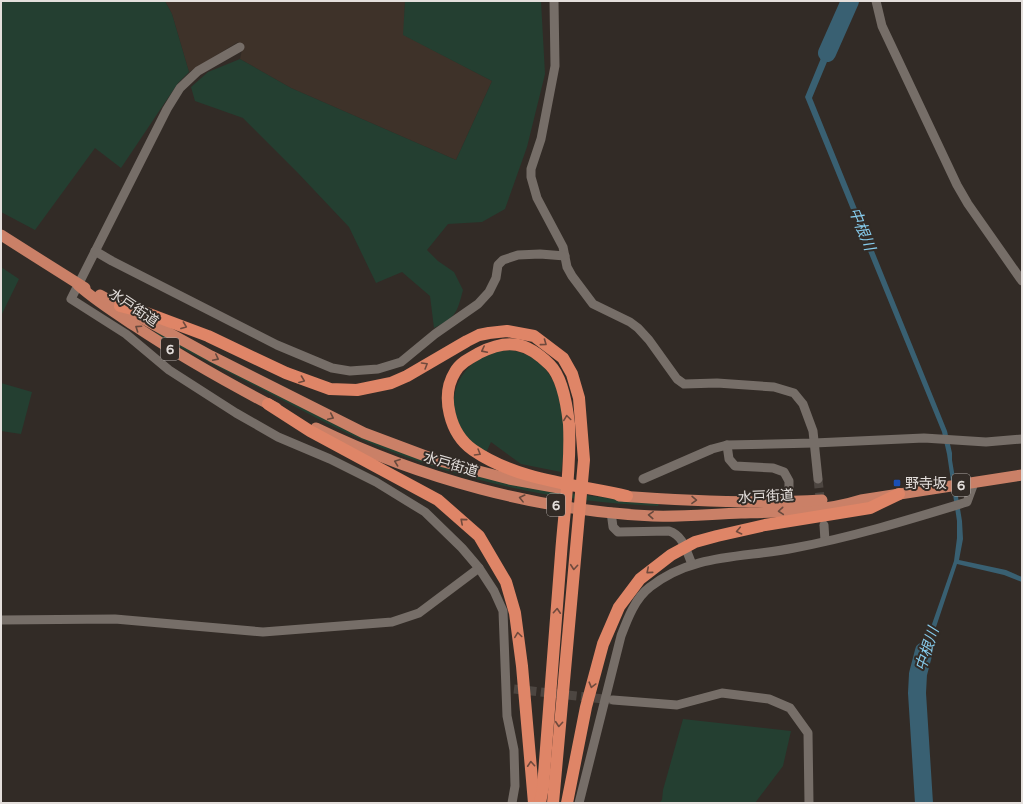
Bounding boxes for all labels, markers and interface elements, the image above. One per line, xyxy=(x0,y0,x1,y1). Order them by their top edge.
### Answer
water label: 中根川 xyxy=(845,205,880,255)
street label: 水戸街道 xyxy=(106,285,162,330)
one-way arrow xyxy=(180,322,187,330)
one-way arrow xyxy=(135,325,142,333)
road number: 6 xyxy=(161,338,179,360)
one-way arrow xyxy=(540,338,547,345)
one-way arrow xyxy=(481,345,488,353)
one-way arrow xyxy=(211,353,219,361)
one-way arrow xyxy=(421,363,428,370)
one-way arrow xyxy=(299,375,306,383)
one-way arrow xyxy=(327,413,335,420)
one-way arrow xyxy=(564,414,572,421)
one-way arrow xyxy=(474,448,481,455)
street label: 水戸街道 xyxy=(422,449,480,480)
one-way arrow xyxy=(394,459,401,467)
road number: 6 xyxy=(952,474,970,496)
place label: 野寺坂 xyxy=(905,475,947,492)
marker: 野寺坂 xyxy=(892,478,902,488)
street label: 水戸街道 xyxy=(738,487,794,506)
one-way arrow xyxy=(519,494,525,502)
road number: 6 xyxy=(547,494,565,516)
one-way arrow xyxy=(691,496,697,504)
one-way arrow xyxy=(778,506,784,515)
one-way arrow xyxy=(648,511,654,520)
one-way arrow xyxy=(460,519,467,526)
one-way arrow xyxy=(736,526,742,534)
one-way arrow xyxy=(569,564,578,570)
one-way arrow xyxy=(646,567,654,574)
one-way arrow xyxy=(552,608,561,614)
water label: 中根川 xyxy=(911,623,943,673)
one-way arrow xyxy=(514,632,523,638)
one-way arrow xyxy=(588,681,597,688)
one-way arrow xyxy=(555,721,564,727)
one-way arrow xyxy=(526,761,535,767)

